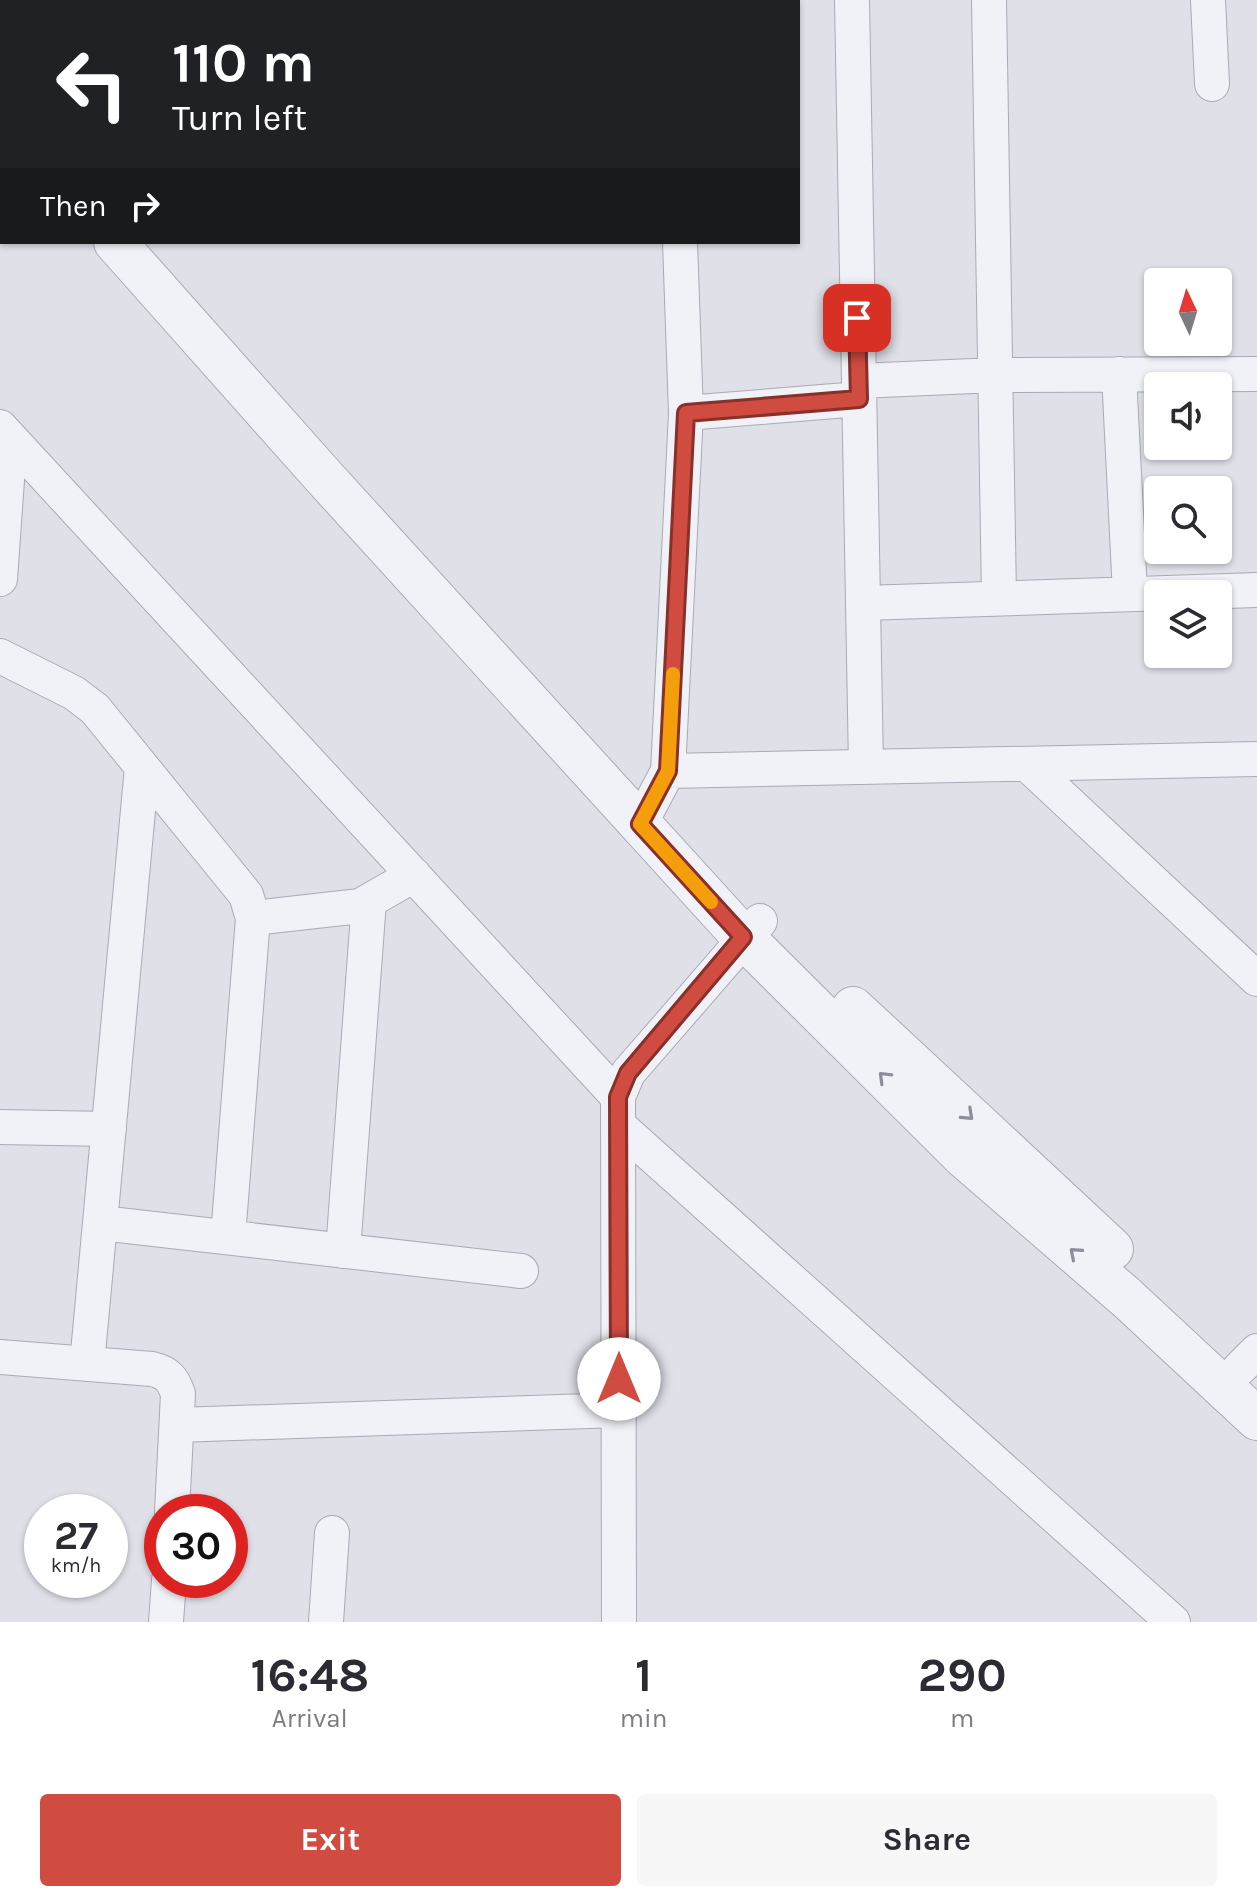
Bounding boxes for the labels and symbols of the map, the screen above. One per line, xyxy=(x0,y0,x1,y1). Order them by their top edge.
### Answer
north arrow xyxy=(1144,268,1232,356)
pin xyxy=(823,284,891,352)
one-way arrow xyxy=(879,1072,893,1086)
one-way arrow xyxy=(959,1105,973,1120)
one-way arrow xyxy=(1070,1248,1084,1263)
position arrow xyxy=(577,1337,661,1421)
speed limit sign: 30 xyxy=(144,1494,248,1598)

